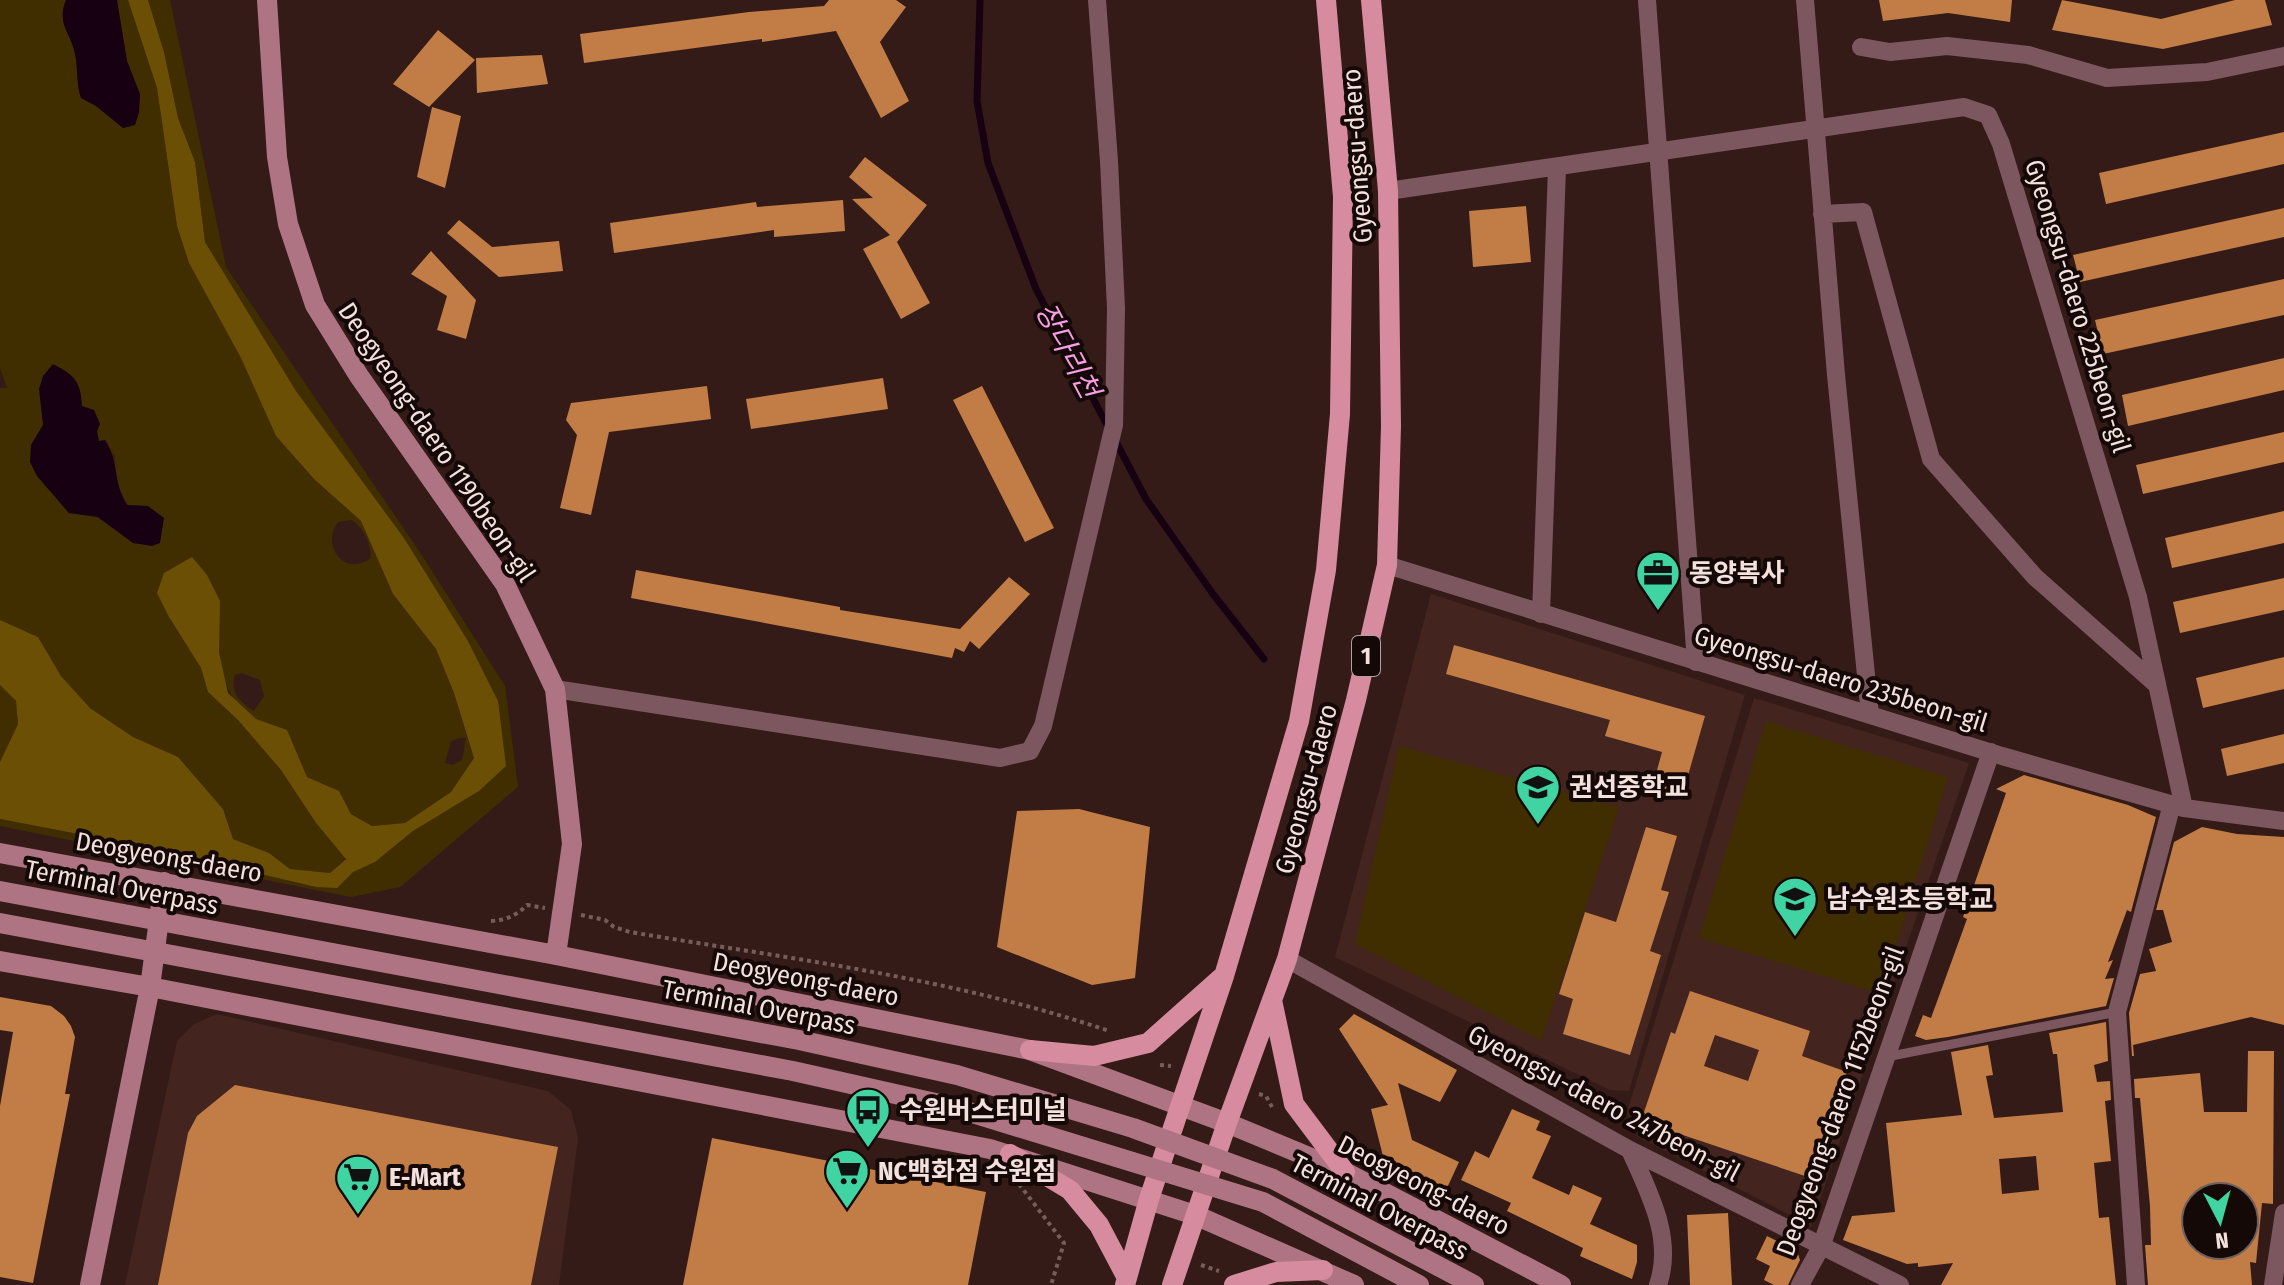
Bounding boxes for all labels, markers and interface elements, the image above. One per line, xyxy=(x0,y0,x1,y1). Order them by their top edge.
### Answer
street label: Gyeongsu-daero xyxy=(1336,68,1379,244)
street label: Gyeongsu-daero 225beon-gil xyxy=(2018,156,2137,457)
street label: Deogyeong-daero 1190beon-gil xyxy=(331,297,542,588)
water label: 장다리천 xyxy=(1029,297,1108,406)
office icon: 동양복사 xyxy=(1634,549,1682,612)
place label: 동양복사 xyxy=(1689,558,1785,589)
street label: Gyeongsu-daero 235beon-gil xyxy=(1691,620,1991,739)
road number: 1 xyxy=(1352,636,1380,676)
street label: Gyeongsu-daero xyxy=(1269,701,1344,877)
school or university icon: 권선중학교 xyxy=(1514,763,1562,826)
place label: 권선중학교 xyxy=(1569,772,1689,803)
street label: Deogyeong-daero xyxy=(73,826,264,889)
street label: Terminal Overpass xyxy=(23,854,221,921)
school or university icon: 남수원초등학교 xyxy=(1771,875,1819,938)
place label: 남수원초등학교 xyxy=(1826,884,1993,915)
street label: Deogyeong-daero 1152beon-gil xyxy=(1770,942,1911,1260)
street label: Deogyeong-daero xyxy=(710,946,901,1013)
street label: Terminal Overpass xyxy=(660,974,858,1041)
street label: Gyeongsu-daero 247beon-gil xyxy=(1463,1019,1745,1188)
bus stop icon: 수원버스터미널 xyxy=(844,1086,892,1149)
place label: 수원버스터미널 xyxy=(899,1095,1066,1126)
street label: Deogyeong-daero xyxy=(1333,1129,1515,1242)
supermarket icon: NC백화점 수원점 xyxy=(823,1147,871,1210)
street label: Terminal Overpass xyxy=(1286,1148,1474,1267)
supermarket icon: E-Mart xyxy=(334,1153,382,1216)
place label: NC백화점 수원점 xyxy=(878,1156,1056,1187)
place label: E-Mart xyxy=(389,1162,462,1193)
north arrow xyxy=(2180,1181,2260,1261)
text: N xyxy=(2214,1226,2230,1255)

